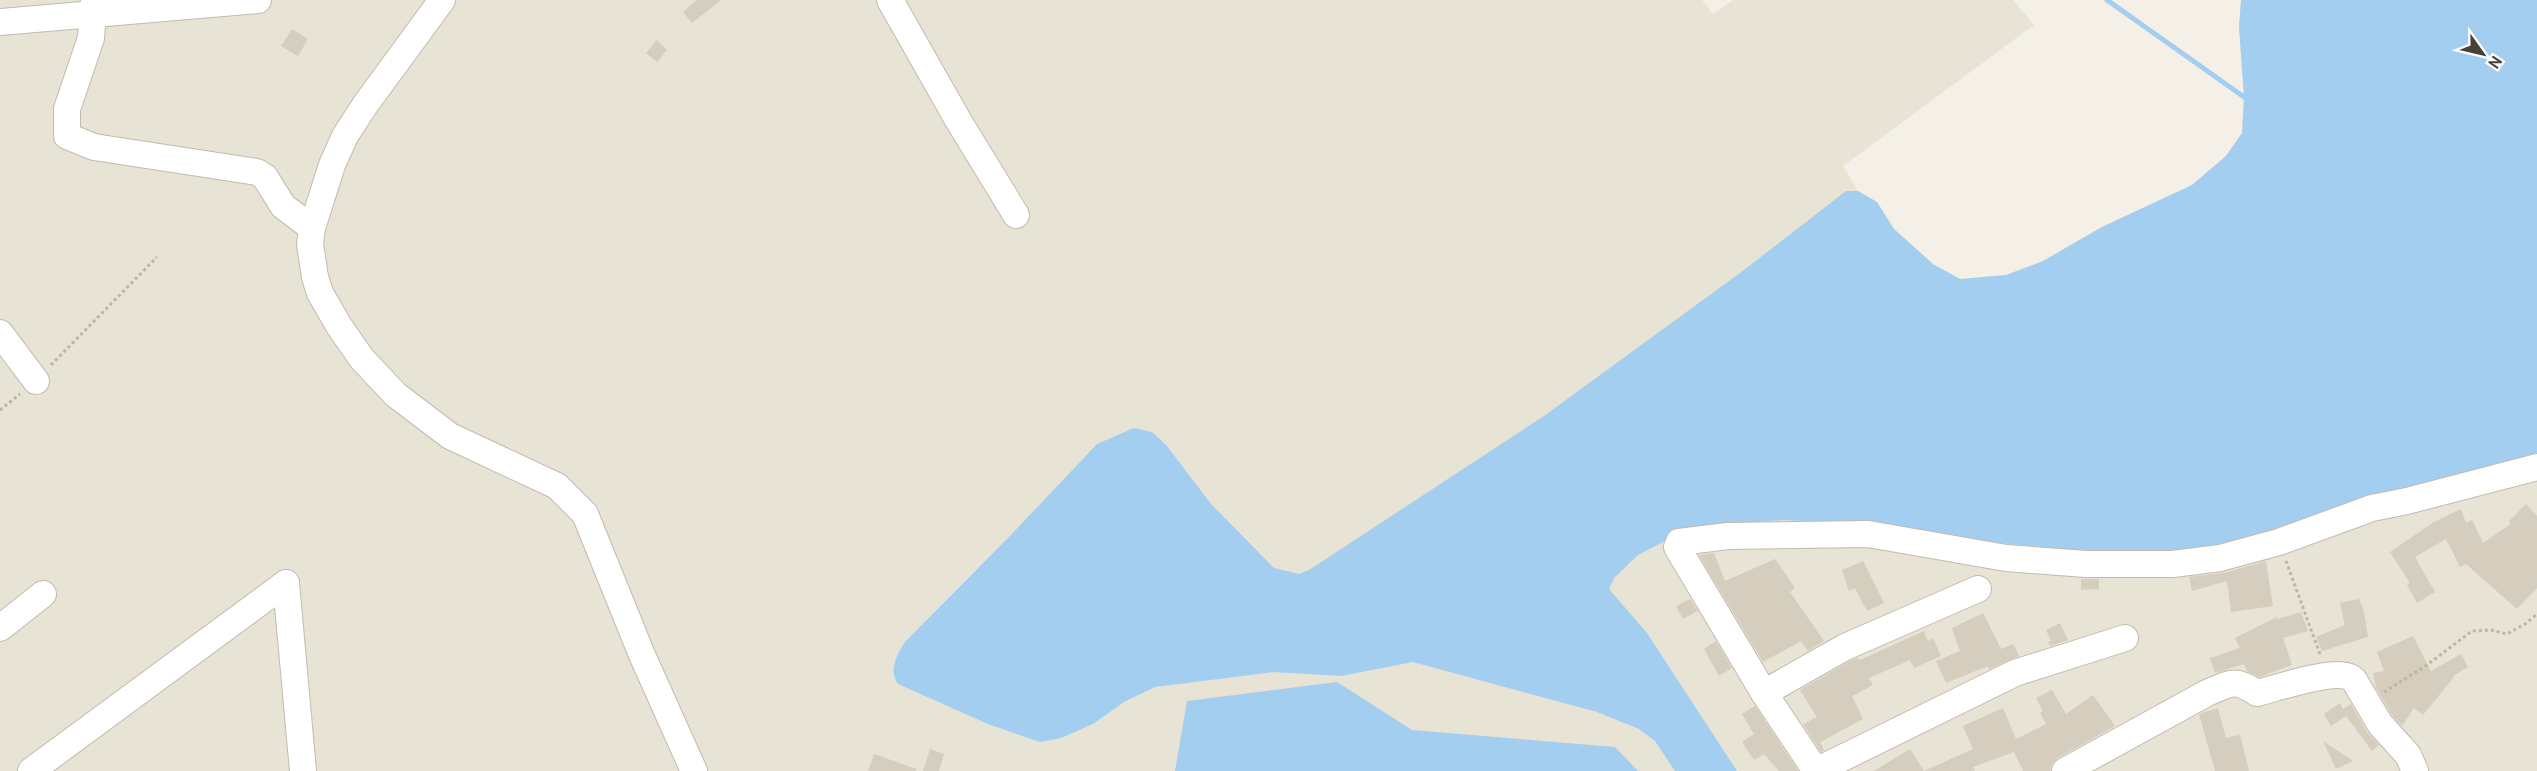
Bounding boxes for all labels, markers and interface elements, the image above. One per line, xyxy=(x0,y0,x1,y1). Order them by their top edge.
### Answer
north arrow xyxy=(2453,24,2513,84)
text: N xyxy=(2484,52,2507,72)

